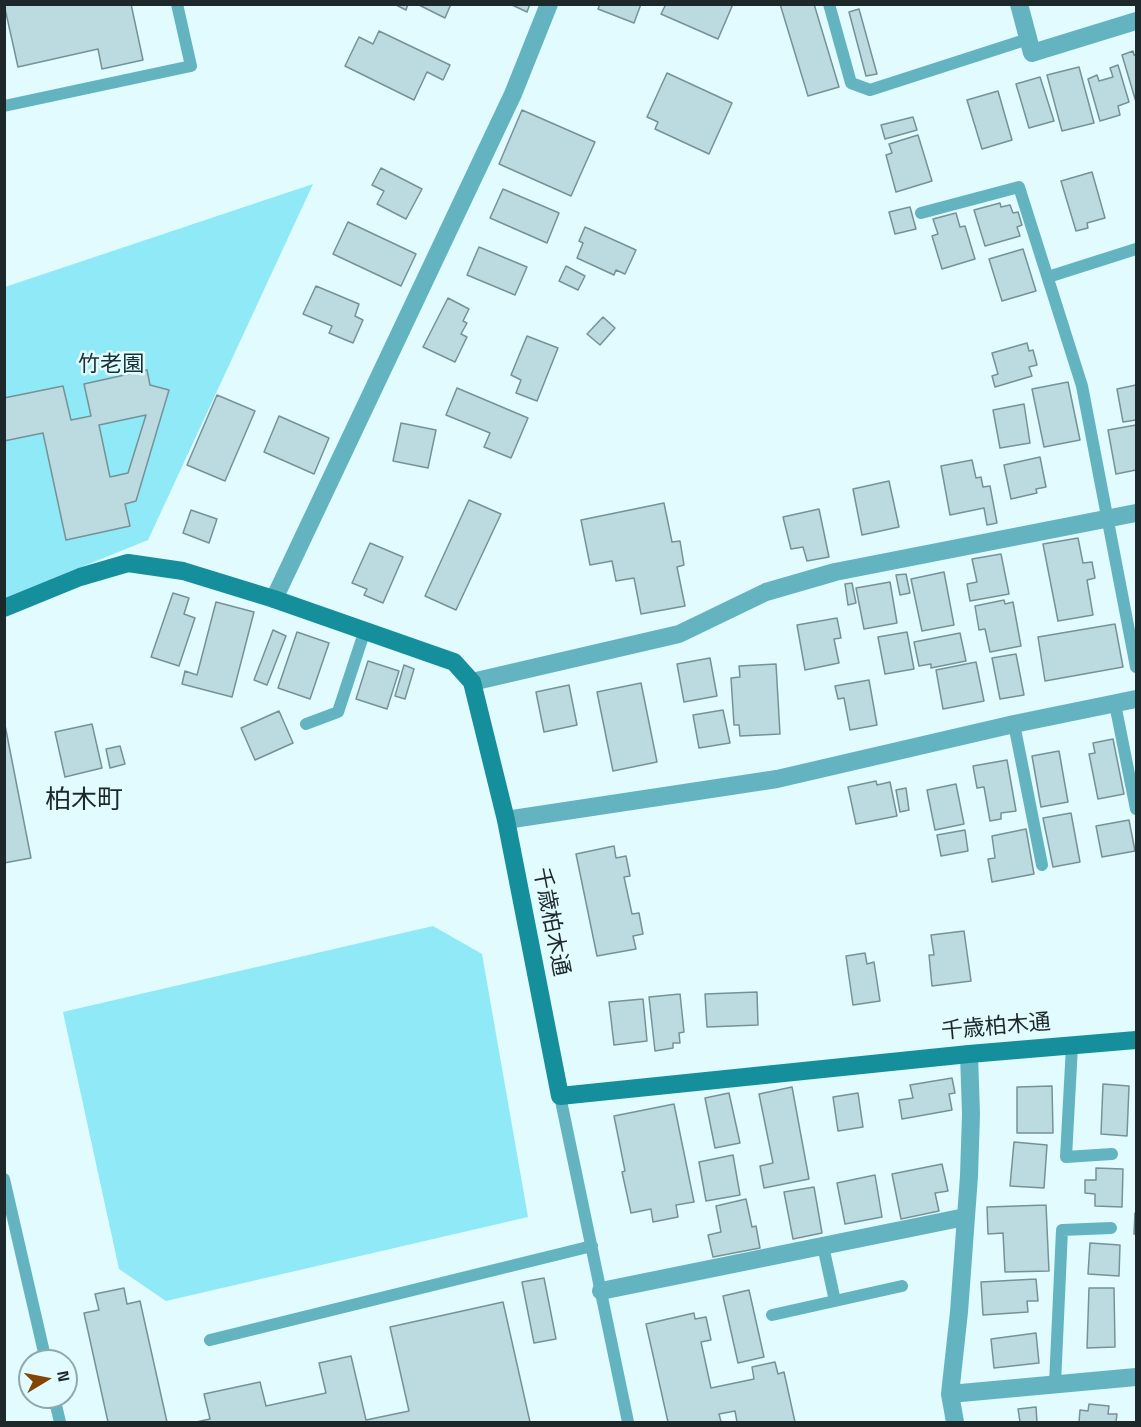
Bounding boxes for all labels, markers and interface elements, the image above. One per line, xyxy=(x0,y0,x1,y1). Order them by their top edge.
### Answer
park label: 竹老園 xyxy=(78,353,144,379)
district label: 柏木町 xyxy=(45,786,123,818)
street label: 千歳柏木通 xyxy=(527,865,573,979)
street label: 千歳柏木通 xyxy=(940,1010,1052,1046)
north arrow xyxy=(18,1349,78,1409)
text: N xyxy=(51,1369,77,1384)

